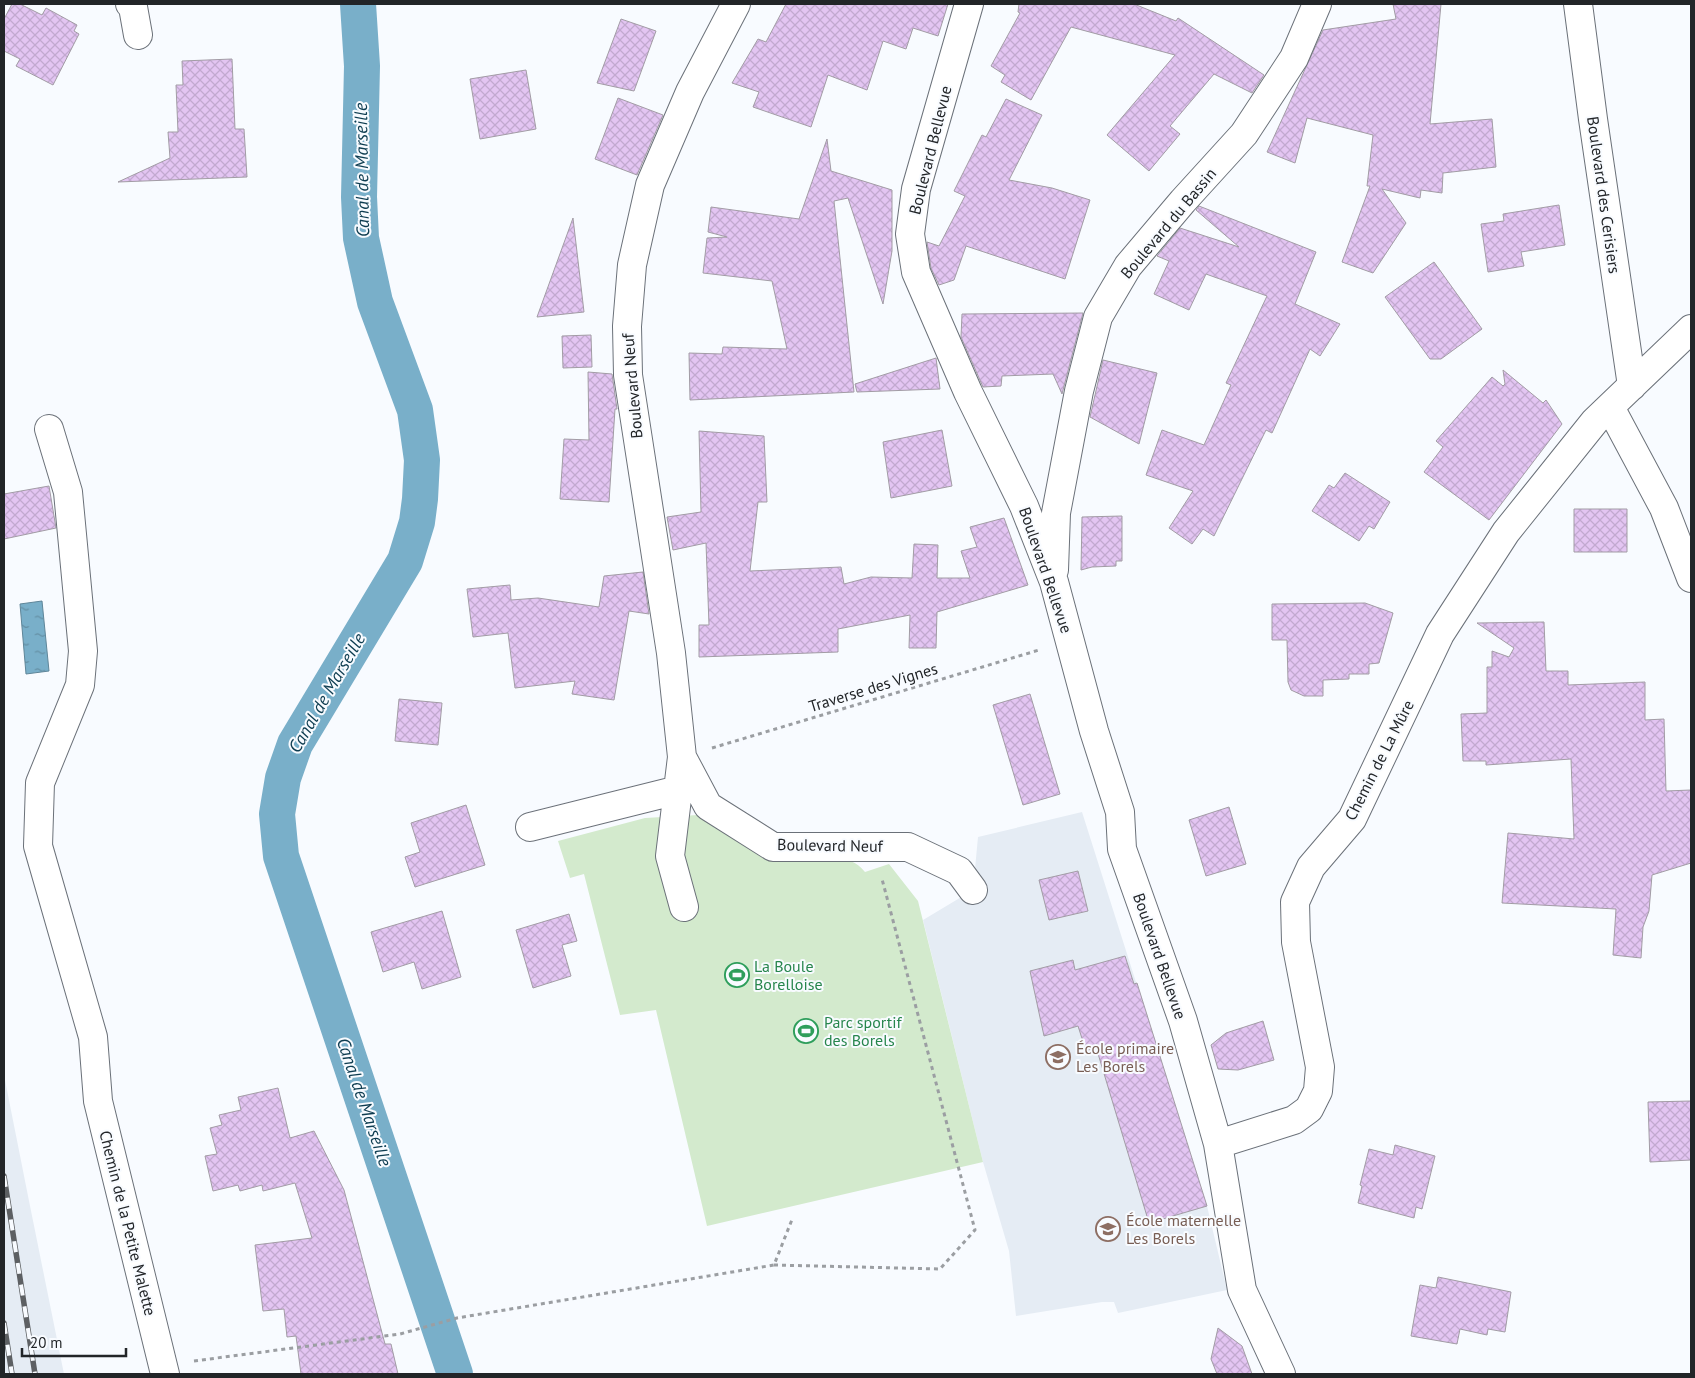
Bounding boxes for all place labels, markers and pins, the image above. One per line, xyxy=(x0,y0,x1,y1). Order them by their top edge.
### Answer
place label: La Boule Borelloise xyxy=(754,956,823,994)
sports icon: La Boule Borelloise xyxy=(724,962,750,988)
place label: Parc sportif des Borels xyxy=(824,1012,902,1050)
sports icon: Parc sportif des Borels xyxy=(793,1018,819,1044)
place label: École primaire Les Borels xyxy=(1076,1038,1174,1076)
school or university icon: École primaire Les Borels xyxy=(1045,1044,1071,1070)
place label: École maternelle Les Borels xyxy=(1126,1210,1241,1248)
school or university icon: École maternelle Les Borels xyxy=(1095,1216,1121,1242)

